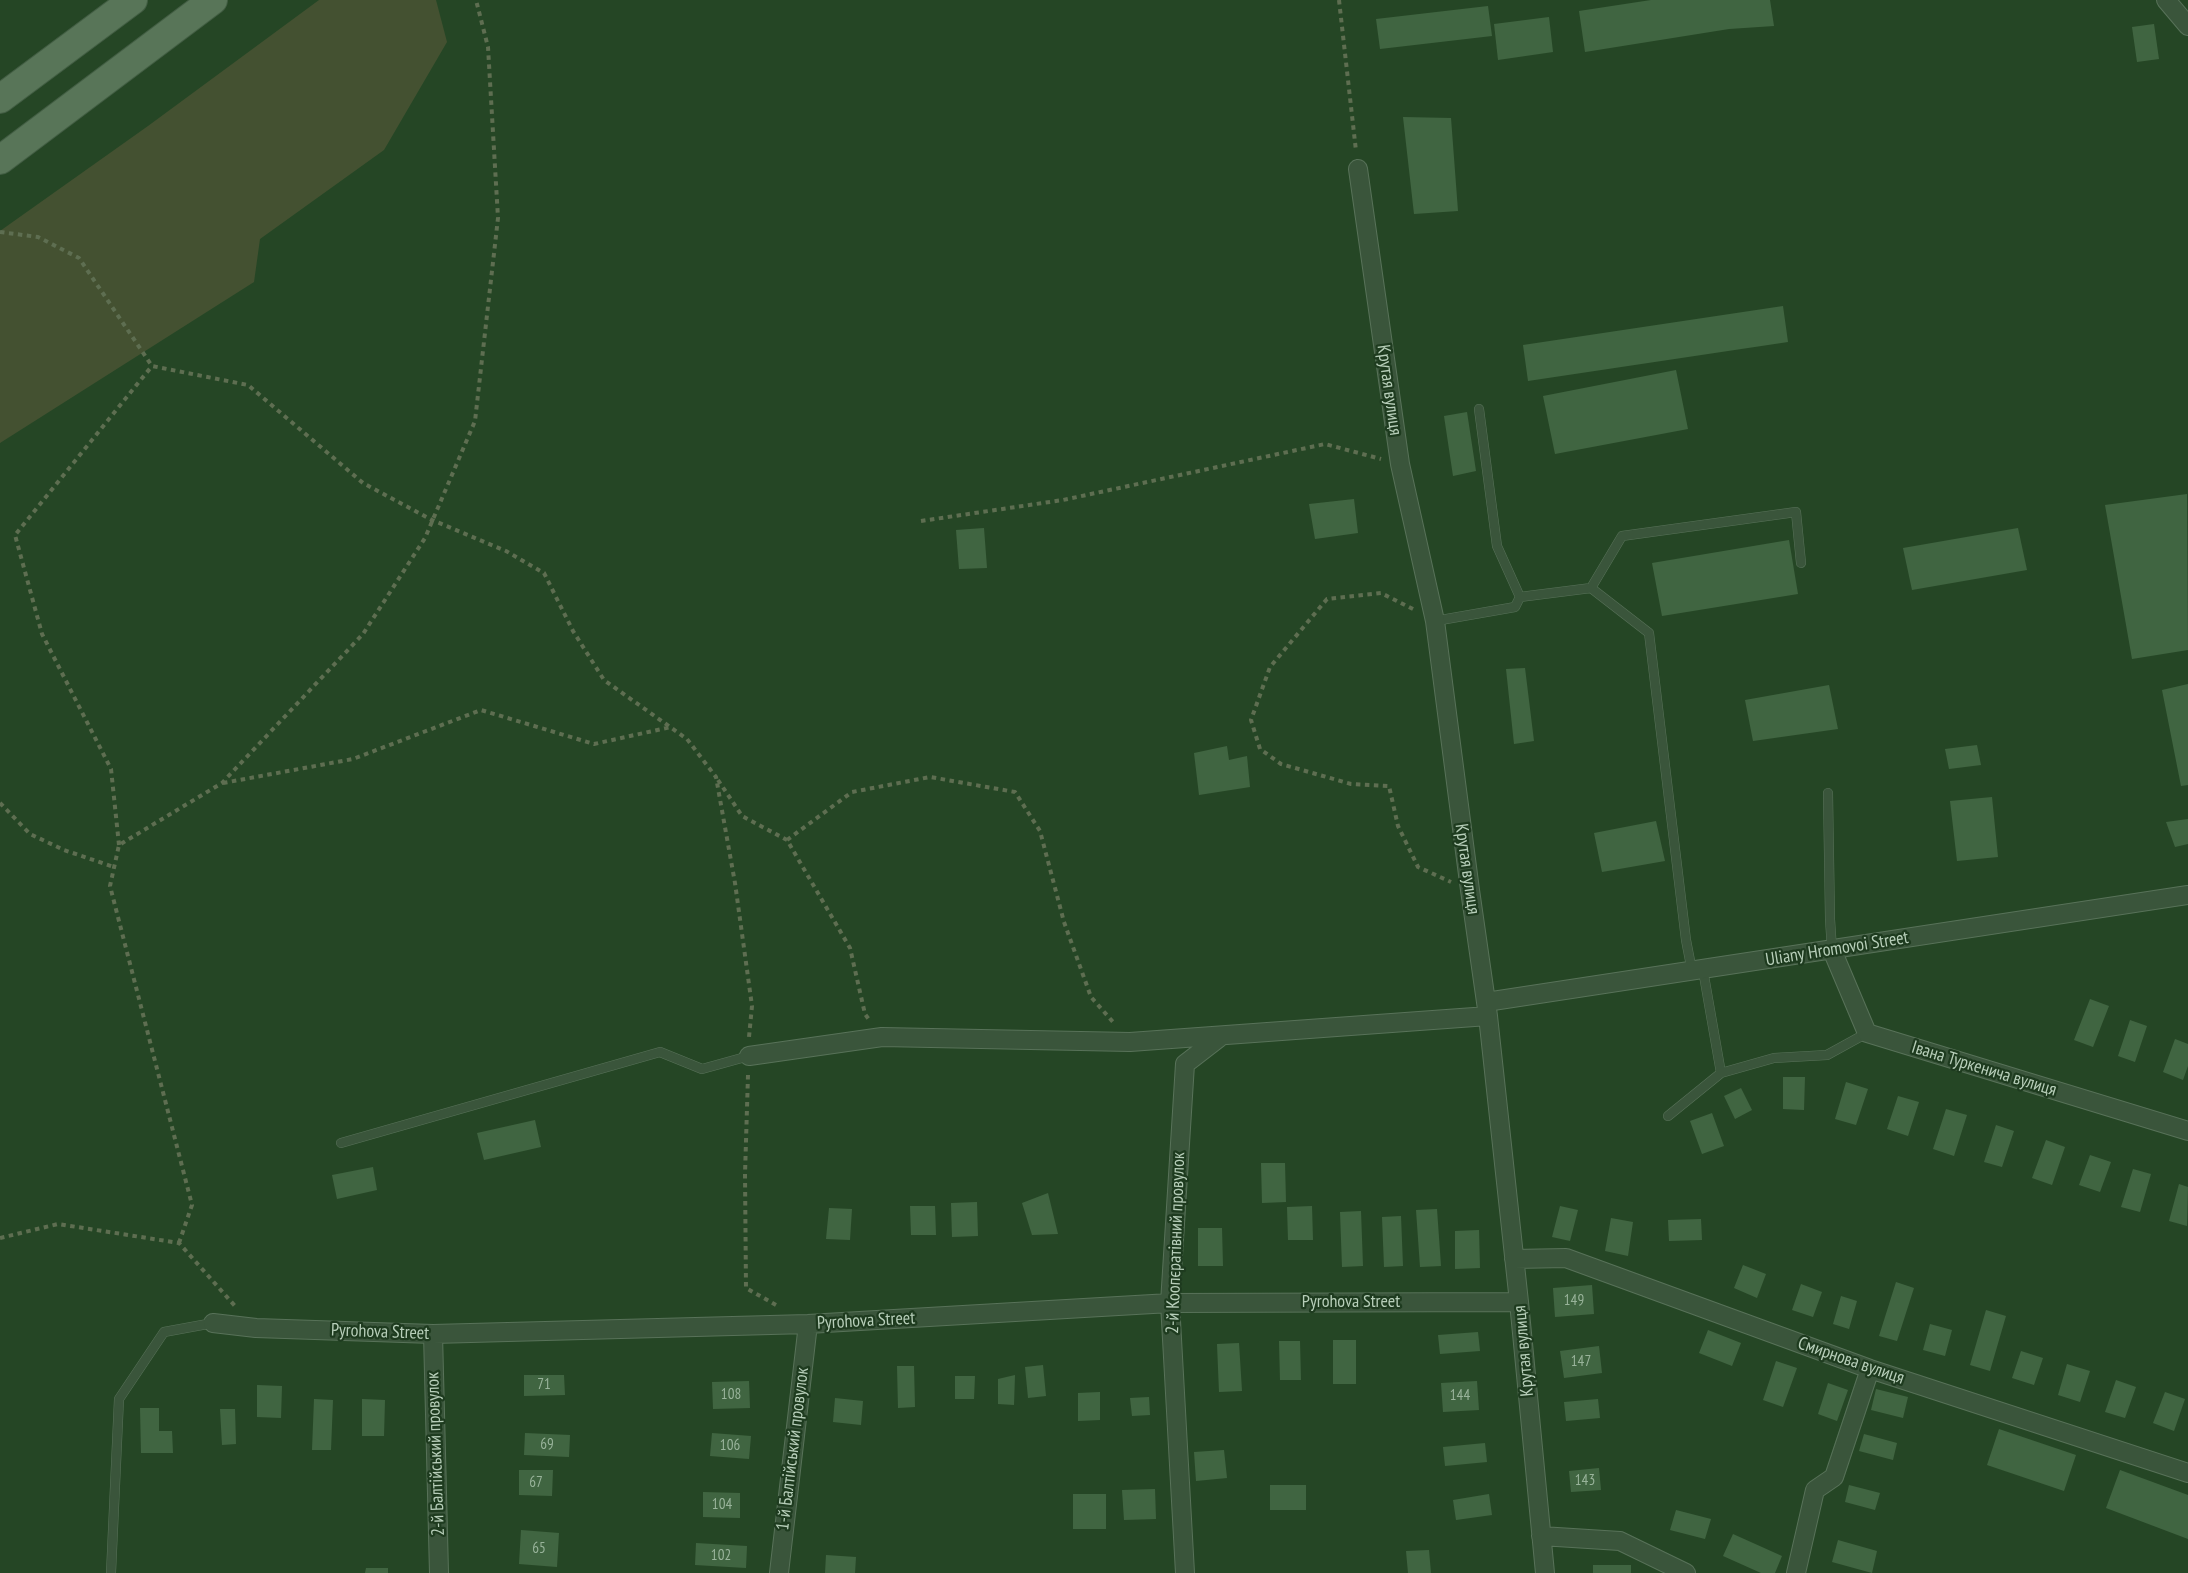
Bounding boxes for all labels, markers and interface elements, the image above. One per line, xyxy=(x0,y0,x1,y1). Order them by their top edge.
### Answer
street label: Крутая вулиця xyxy=(1372,343,1406,437)
street label: Крутая вулиця xyxy=(1450,822,1484,916)
street label: Uliany Hromovoi Street xyxy=(1764,927,1910,971)
street label: Івана Туркенича вулиця xyxy=(1909,1037,2059,1101)
street label: 2-й Коопєратівний провулок xyxy=(1162,1152,1190,1334)
street label: Pyrohova Street xyxy=(1302,1291,1400,1313)
house number: 149 xyxy=(1564,1292,1584,1310)
street label: Крутая вулиця xyxy=(1509,1305,1539,1397)
street label: Pyrohova Street xyxy=(816,1308,916,1334)
street label: Pyrohova Street xyxy=(330,1319,430,1345)
street label: Смирнова вулиця xyxy=(1795,1333,1907,1389)
house number: 147 xyxy=(1571,1353,1591,1371)
street label: 1-й Балтійський провулок xyxy=(772,1366,814,1532)
street label: 2-й Балтійський провулок xyxy=(422,1372,450,1536)
house number: 71 xyxy=(537,1376,551,1394)
house number: 108 xyxy=(721,1386,741,1404)
house number: 144 xyxy=(1450,1387,1470,1405)
house number: 69 xyxy=(540,1436,554,1454)
house number: 106 xyxy=(720,1437,740,1455)
house number: 143 xyxy=(1575,1472,1595,1490)
house number: 67 xyxy=(529,1474,543,1492)
house number: 104 xyxy=(712,1496,732,1514)
house number: 65 xyxy=(532,1540,546,1558)
house number: 102 xyxy=(711,1547,731,1565)

